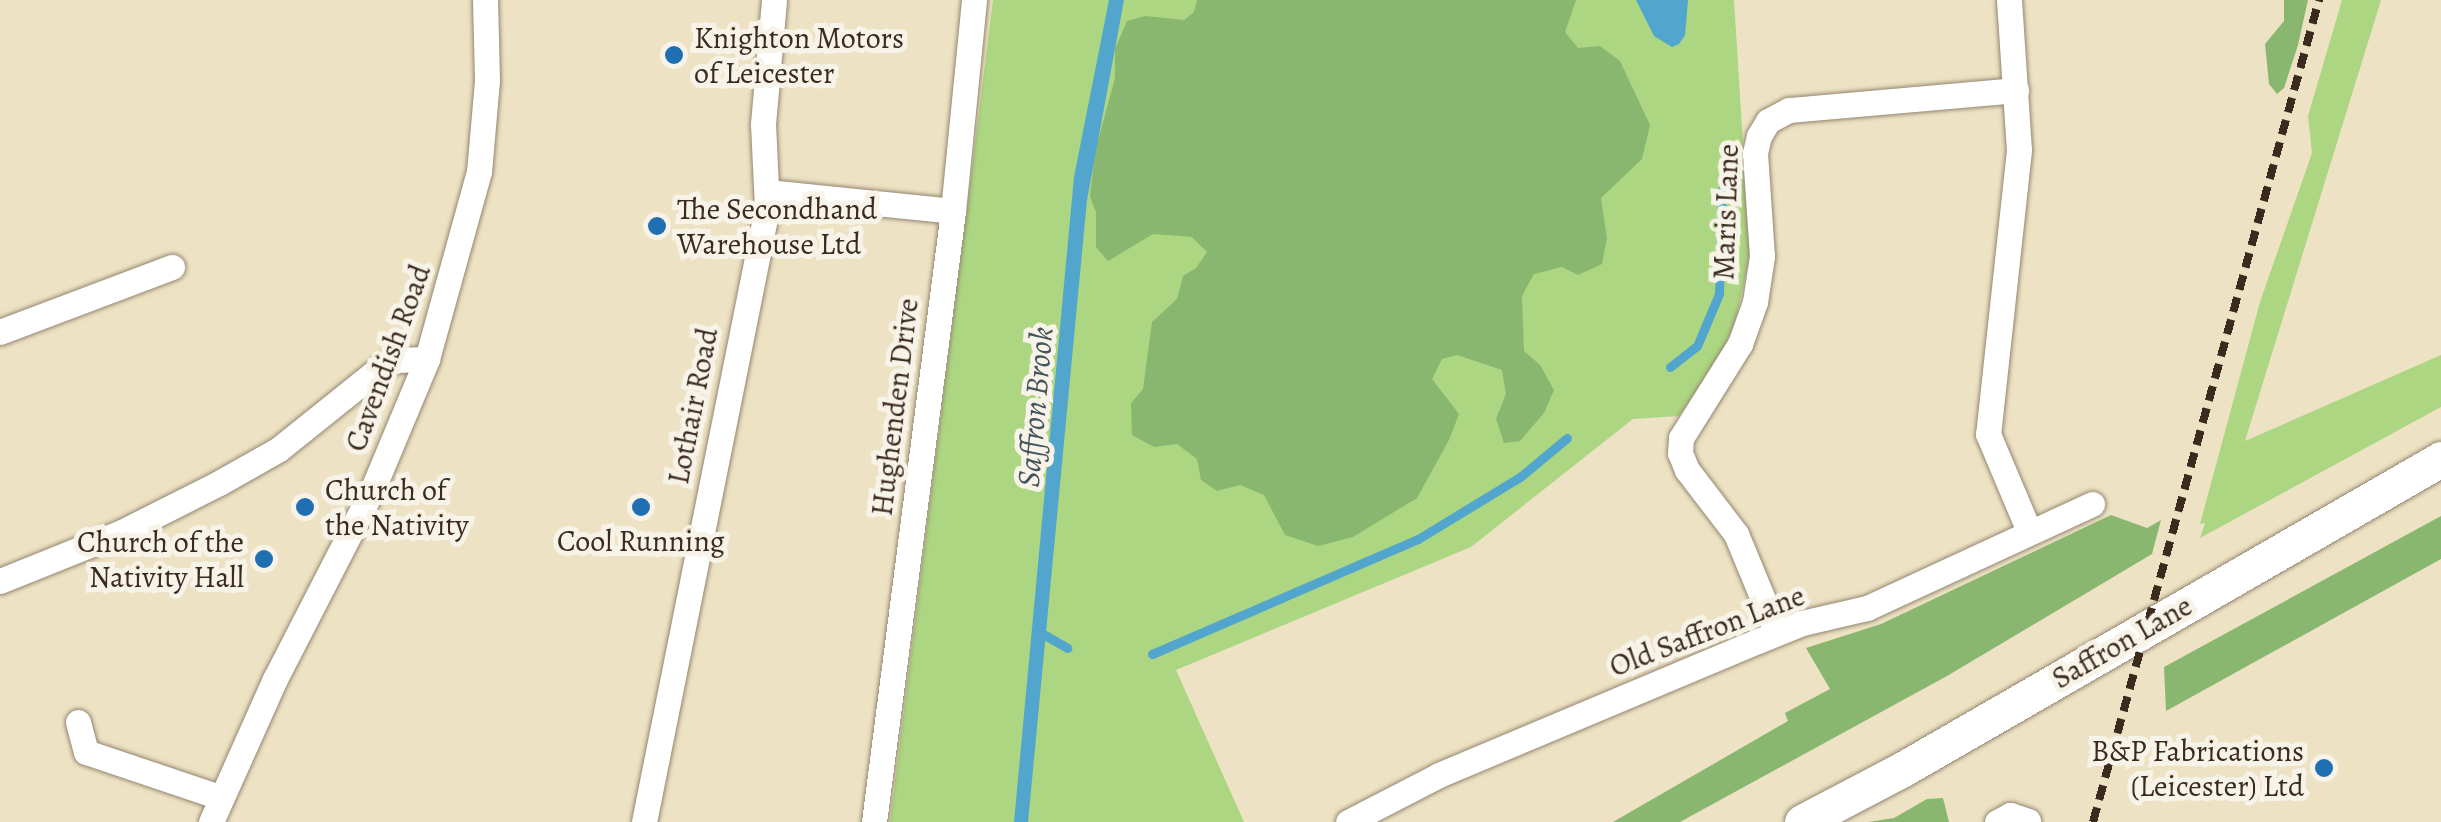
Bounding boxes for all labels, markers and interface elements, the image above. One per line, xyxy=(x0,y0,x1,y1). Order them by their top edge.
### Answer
place label: Knighton Motors of Leicester xyxy=(694,20,904,90)
marker: Knighton Motors of Leicester xyxy=(663,44,685,66)
street label: Maris Lane xyxy=(1706,143,1746,281)
place label: The Secondhand Warehouse Ltd xyxy=(677,191,877,262)
marker: The Secondhand Warehouse Ltd xyxy=(646,215,668,237)
street label: Cavendish Road xyxy=(338,260,438,456)
street label: Hughenden Drive xyxy=(864,296,926,518)
street label: Lothair Road xyxy=(660,325,726,487)
water label: Saffron Brook xyxy=(1009,325,1061,489)
place label: Church of the Nativity xyxy=(325,472,469,542)
marker: Church of the Nativity xyxy=(294,496,316,518)
marker: Cool Running xyxy=(630,496,652,518)
place label: Cool Running xyxy=(557,523,725,559)
place label: Church of the Nativity Hall xyxy=(77,524,244,594)
marker: Church of the Nativity Hall xyxy=(253,548,275,570)
street label: Old Saffron Lane xyxy=(1604,577,1810,685)
street label: Saffron Lane xyxy=(2046,587,2198,697)
place label: B&P Fabrications (Leicester) Ltd xyxy=(2091,733,2304,804)
marker: B&P Fabrications (Leicester) Ltd xyxy=(2313,757,2335,779)

